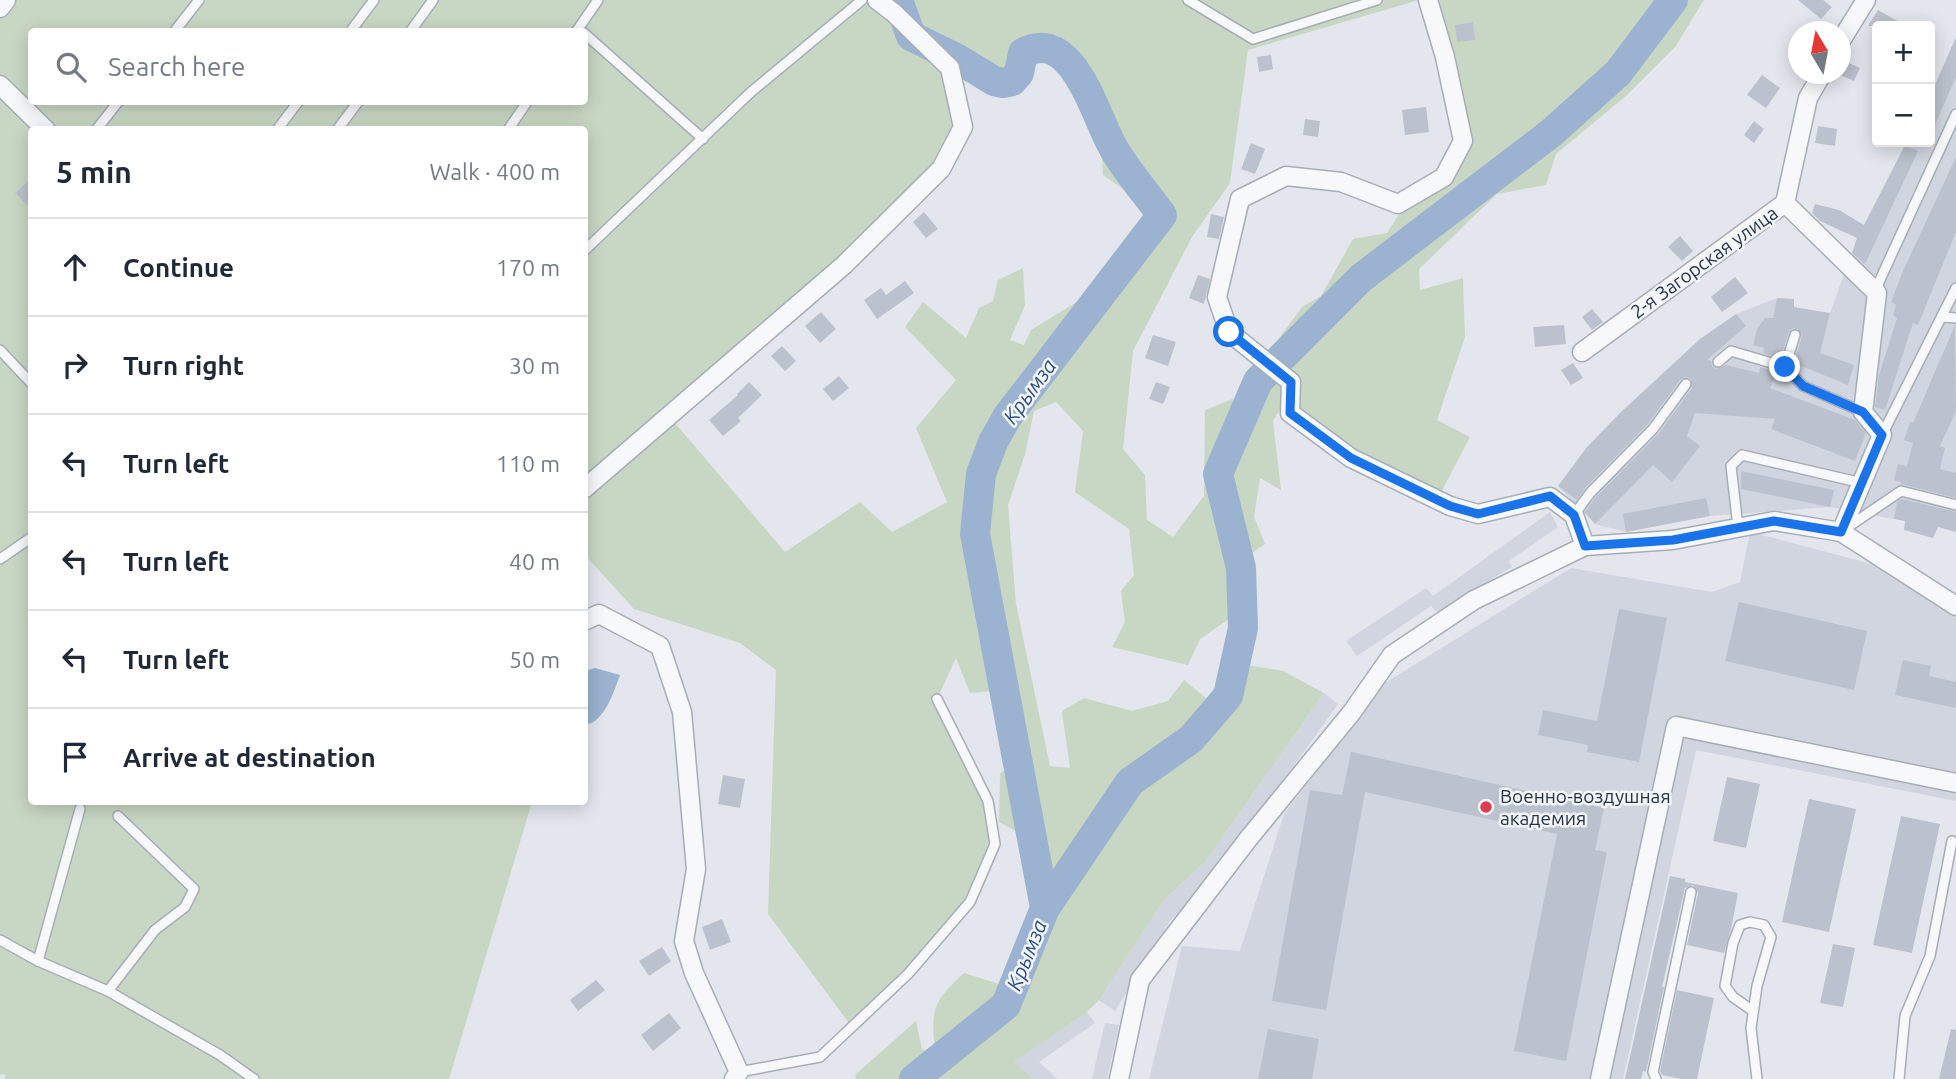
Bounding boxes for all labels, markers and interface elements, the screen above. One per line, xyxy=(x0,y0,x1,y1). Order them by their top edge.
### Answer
north arrow xyxy=(1788,21,1851,84)
map controls xyxy=(1872,21,1935,147)
button: + xyxy=(1872,21,1935,84)
search box xyxy=(28,28,588,105)
icon: search xyxy=(52,48,90,86)
text: Search here xyxy=(108,52,245,81)
button: − xyxy=(1872,84,1935,147)
text: 5 min xyxy=(56,155,132,189)
text: Walk · 400 m xyxy=(429,159,560,184)
street label: 2-я Загорская улица xyxy=(1626,201,1782,323)
icon: ahead xyxy=(56,248,94,286)
text: Continue xyxy=(123,253,234,282)
text: 170 m xyxy=(496,255,560,280)
route start xyxy=(1213,316,1244,347)
icon: right xyxy=(56,346,94,384)
text: Turn right xyxy=(123,351,244,380)
route end xyxy=(1769,351,1800,382)
text: 30 m xyxy=(509,353,560,378)
water label: Крымза xyxy=(998,354,1060,428)
icon: left xyxy=(56,444,94,482)
text: Turn left xyxy=(123,449,229,478)
text: 110 m xyxy=(496,451,560,476)
icon: left xyxy=(56,542,94,580)
text: Turn left xyxy=(123,547,229,576)
text: 40 m xyxy=(509,549,560,574)
icon: left xyxy=(56,640,94,678)
text: Turn left xyxy=(123,645,229,674)
text: 50 m xyxy=(509,647,560,672)
icon: arrive xyxy=(56,738,94,776)
text: Arrive at destination xyxy=(123,743,376,772)
place label: Военно-воздушная академия xyxy=(1500,785,1671,829)
marker: Военно-воздушная академия xyxy=(1478,799,1494,815)
water label: Крымза xyxy=(1001,916,1051,994)

